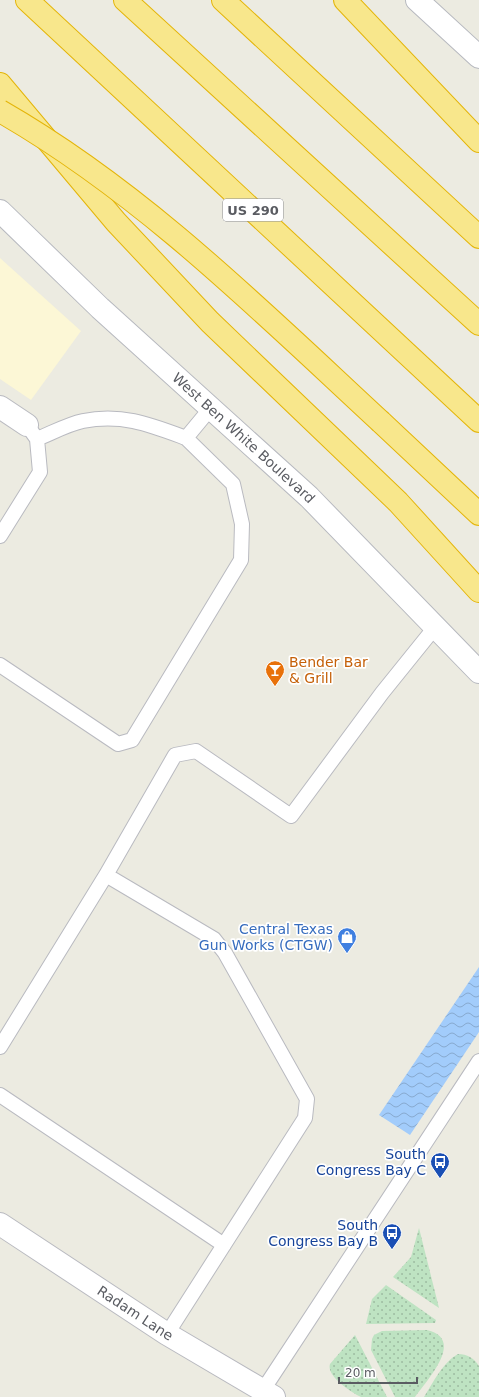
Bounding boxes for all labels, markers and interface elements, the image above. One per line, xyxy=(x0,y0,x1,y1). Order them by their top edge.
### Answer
road number: US 290 xyxy=(223,199,283,221)
street label: West Ben White Boulevard xyxy=(169,369,318,506)
place label: Bender Bar & Grill xyxy=(289,654,368,686)
bar icon: Bender Bar & Grill xyxy=(264,659,286,687)
place label: Central Texas Gun Works (CTGW) xyxy=(199,921,333,953)
shop icon: Central Texas Gun Works (CTGW) xyxy=(336,926,358,954)
place label: South Congress Bay C xyxy=(316,1146,426,1178)
bus stop icon: South Congress Bay C xyxy=(429,1151,451,1179)
place label: South Congress Bay B xyxy=(268,1217,378,1249)
bus stop icon: South Congress Bay B xyxy=(381,1222,403,1250)
street label: Radam Lane xyxy=(94,1282,176,1344)
scale bar xyxy=(339,1359,417,1385)
text: 20 m xyxy=(345,1366,376,1380)

